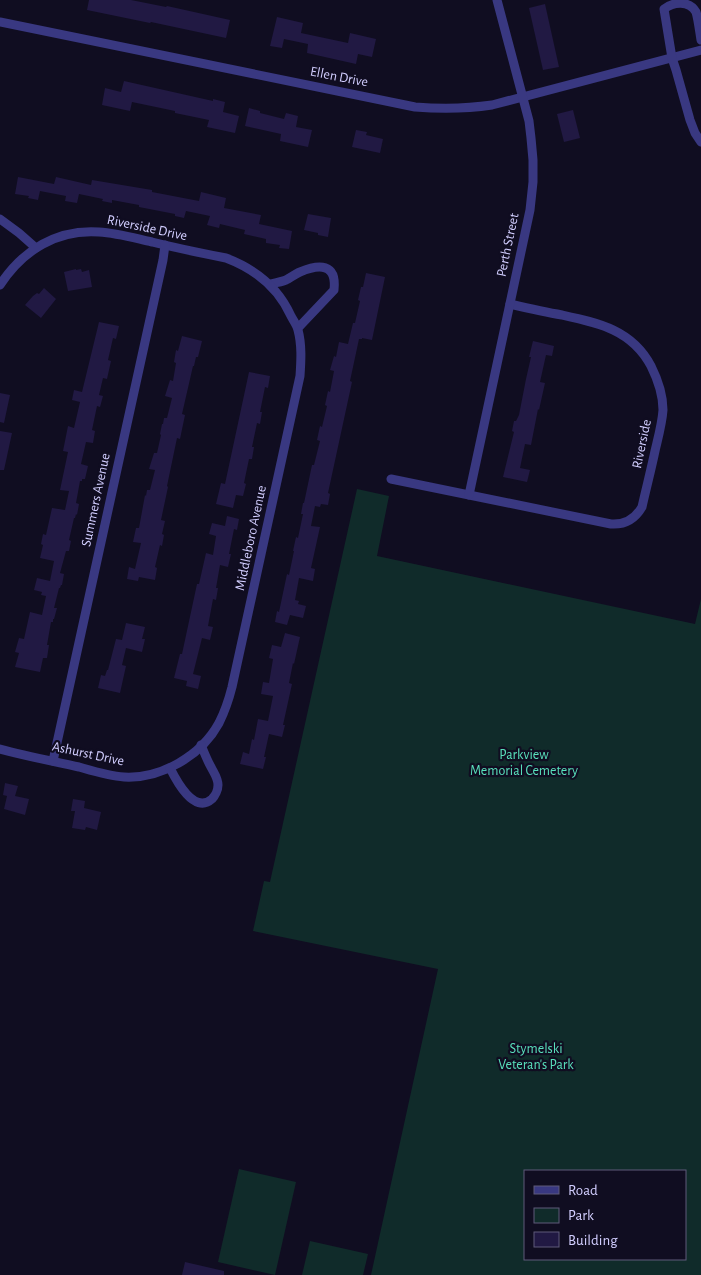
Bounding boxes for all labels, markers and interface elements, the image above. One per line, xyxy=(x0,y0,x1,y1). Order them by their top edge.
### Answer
street label: Ellen Drive xyxy=(309,65,369,89)
street label: Perth Street xyxy=(494,211,522,278)
street label: Riverside Drive xyxy=(106,213,188,243)
street label: Riverside xyxy=(630,418,654,470)
street label: Summers Avenue xyxy=(79,452,113,548)
street label: Middleboro Avenue xyxy=(233,484,269,592)
street label: Ashurst Drive xyxy=(51,740,125,768)
park label: Parkview Memorial Cemetery xyxy=(470,748,578,778)
park label: Stymelski Veteran's Park xyxy=(498,1042,574,1072)
legend xyxy=(524,1170,686,1260)
text: Road xyxy=(568,1183,598,1198)
text: Park xyxy=(568,1208,594,1223)
text: Building xyxy=(568,1233,618,1248)

